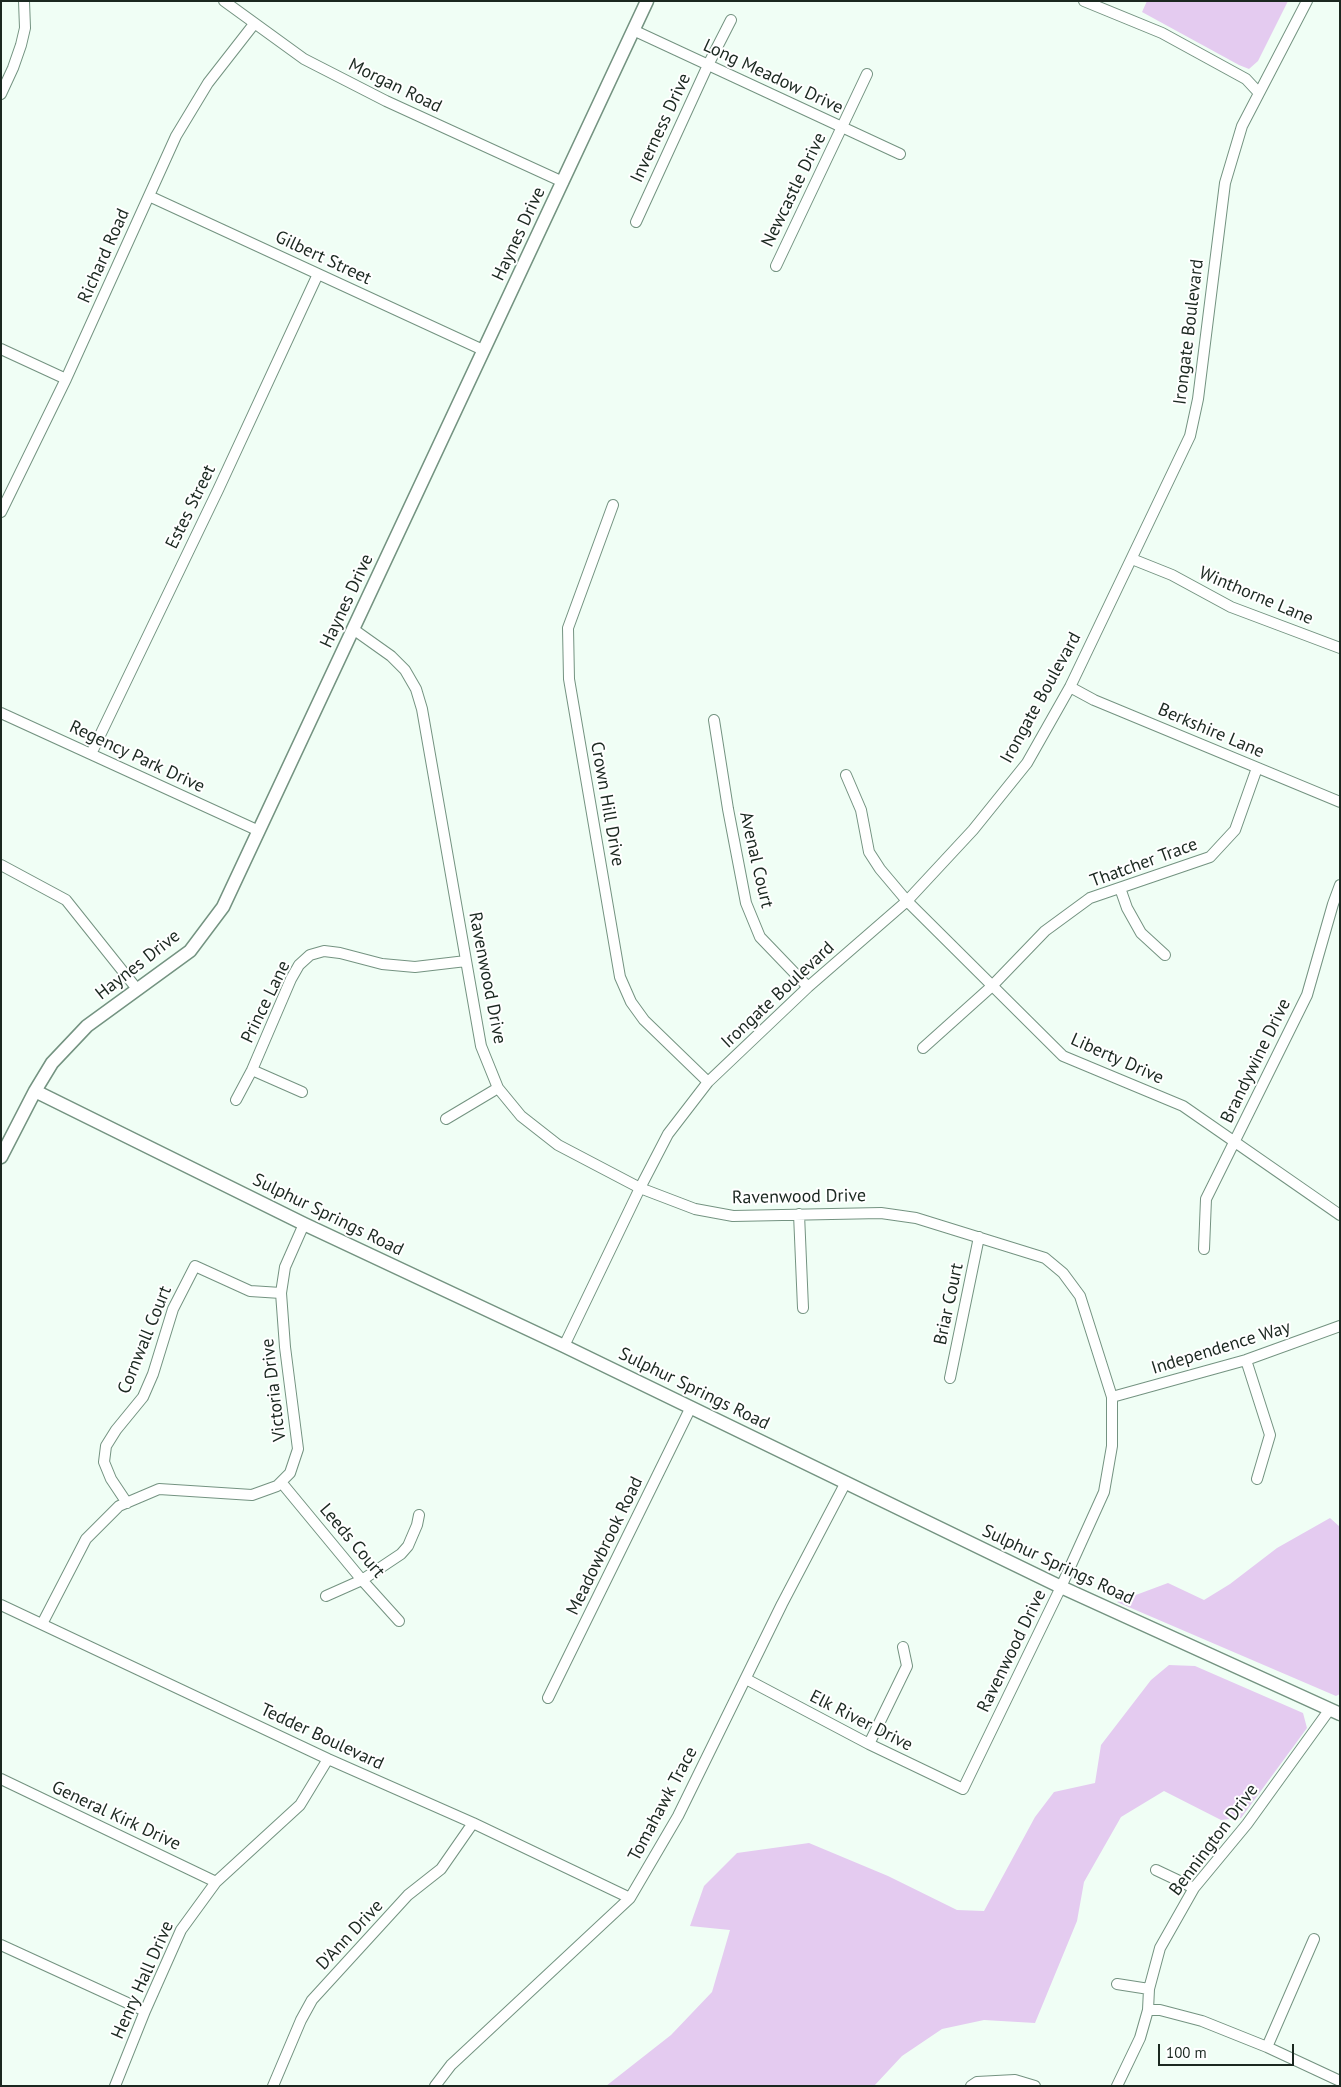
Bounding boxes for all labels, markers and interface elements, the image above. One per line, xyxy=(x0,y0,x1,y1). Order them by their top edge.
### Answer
street label: Long Meadow Drive xyxy=(700,35,846,119)
street label: Morgan Road xyxy=(345,54,445,118)
street label: Inverness Drive xyxy=(626,70,696,186)
street label: Newcastle Drive xyxy=(757,129,831,251)
street label: Haynes Drive xyxy=(488,184,550,284)
street label: Richard Road xyxy=(74,205,134,307)
street label: Gilbert Street xyxy=(272,226,374,290)
street label: Irongate Boulevard xyxy=(1169,258,1209,406)
street label: Estes Street xyxy=(161,462,221,552)
street label: Haynes Drive xyxy=(316,551,378,651)
street label: Winthorne Lane xyxy=(1196,562,1316,630)
street label: Irongate Boulevard xyxy=(996,629,1086,767)
street label: Berkshire Lane xyxy=(1155,699,1267,763)
street label: Regency Park Drive xyxy=(66,716,208,798)
street label: Crown Hill Drive xyxy=(585,740,629,868)
street label: Avenal Court xyxy=(734,810,778,910)
street label: Thatcher Trace xyxy=(1087,834,1201,892)
street label: Ravenwood Drive xyxy=(464,910,510,1046)
street label: Haynes Drive xyxy=(92,925,184,1005)
street label: Irongate Boulevard xyxy=(717,937,839,1053)
street label: Prince Lane xyxy=(237,957,295,1047)
street label: Brandywine Drive xyxy=(1217,995,1295,1127)
street label: Liberty Drive xyxy=(1067,1029,1167,1089)
street label: Sulphur Springs Road xyxy=(249,1169,407,1261)
street label: Ravenwood Drive xyxy=(732,1185,866,1209)
street label: Briar Court xyxy=(930,1261,968,1347)
street label: Cornwall Court xyxy=(114,1283,176,1397)
street label: Independence Way xyxy=(1149,1317,1293,1379)
street label: Victoria Drive xyxy=(257,1337,291,1443)
street label: Sulphur Springs Road xyxy=(615,1343,773,1435)
street label: Meadowbrook Road xyxy=(562,1473,648,1619)
street label: Leeds Court xyxy=(315,1500,389,1582)
street label: Sulphur Springs Road xyxy=(979,1520,1137,1610)
street label: Ravenwood Drive xyxy=(973,1586,1051,1716)
street label: Elk River Drive xyxy=(806,1686,916,1756)
street label: Tedder Boulevard xyxy=(257,1699,387,1775)
street label: Tomahawk Trace xyxy=(624,1743,702,1865)
street label: General Kirk Drive xyxy=(48,1777,184,1855)
street label: Bennington Drive xyxy=(1165,1780,1263,1900)
street label: D'Ann Drive xyxy=(312,1895,388,1975)
street label: Henry Hall Drive xyxy=(107,1918,179,2042)
scale bar xyxy=(1161,2034,1297,2066)
text: 100 m xyxy=(1166,2043,1207,2062)

